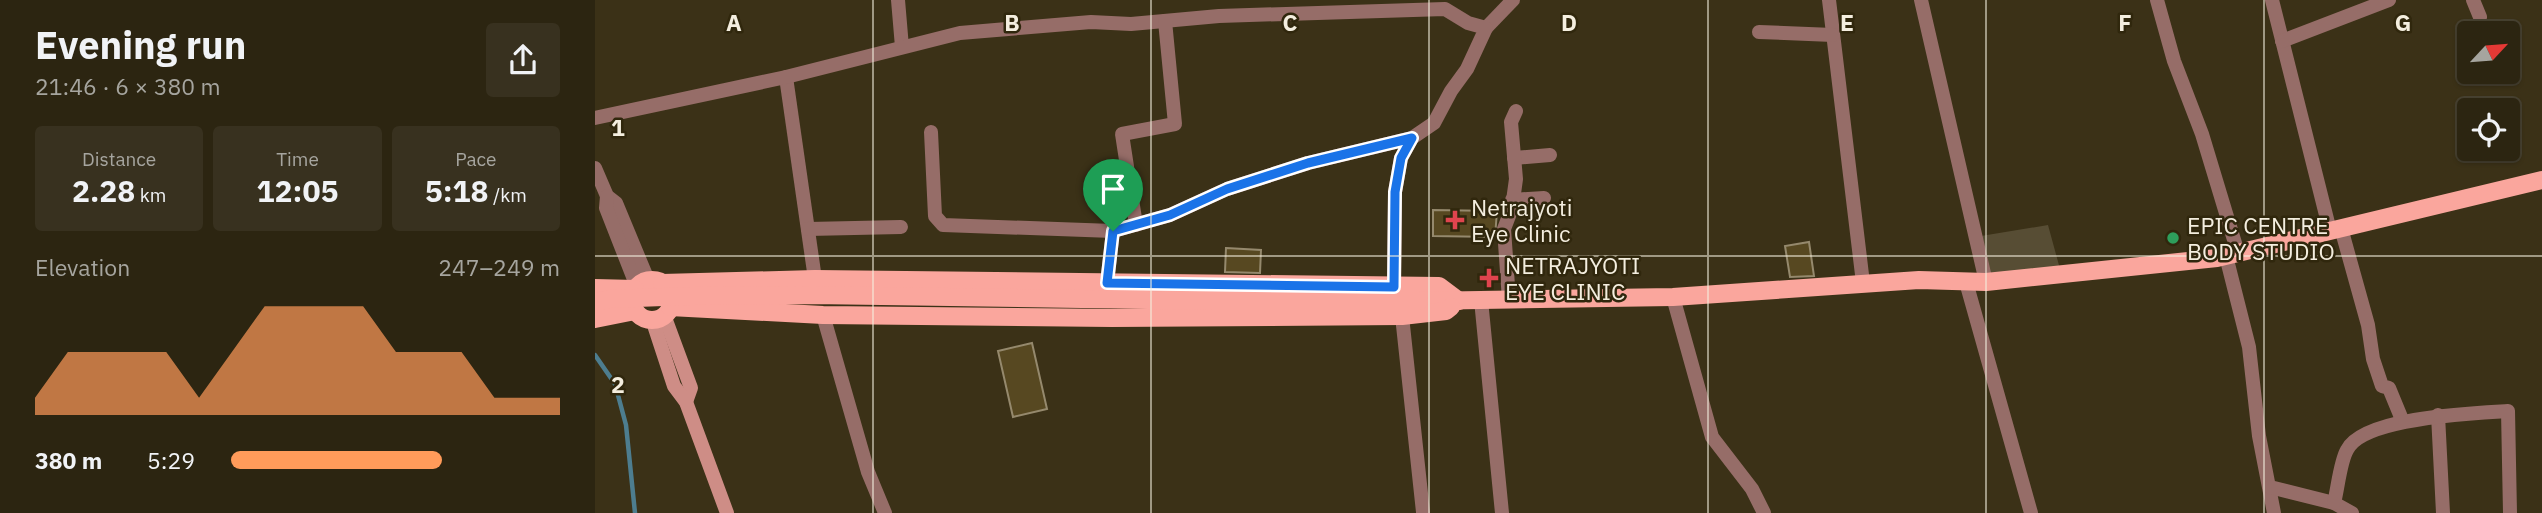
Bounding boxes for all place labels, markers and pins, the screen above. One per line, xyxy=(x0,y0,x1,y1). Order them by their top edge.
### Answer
pin xyxy=(1083,159,1143,231)
place label: Netrajyoti Eye Clinic xyxy=(1471,192,1572,248)
marker: Netrajyoti Eye Clinic xyxy=(1445,210,1465,230)
place label: EPIC CENTRE BODY STUDIO xyxy=(2187,210,2335,266)
marker: EPIC CENTRE BODY STUDIO xyxy=(2165,230,2181,246)
place label: NETRAJYOTI EYE CLINIC xyxy=(1505,250,1640,306)
marker: NETRAJYOTI EYE CLINIC xyxy=(1479,268,1499,288)

